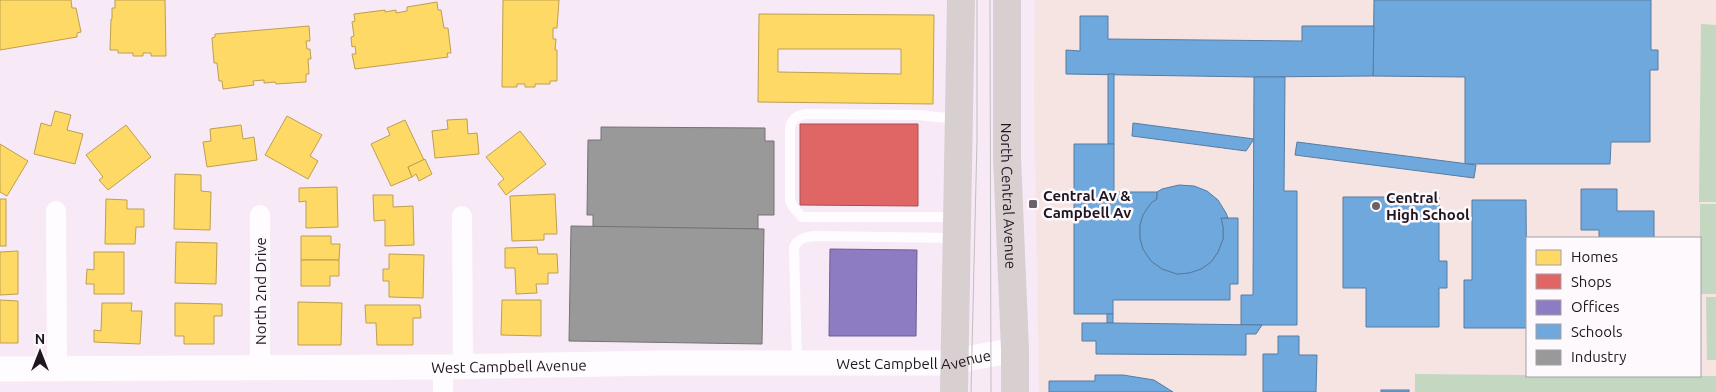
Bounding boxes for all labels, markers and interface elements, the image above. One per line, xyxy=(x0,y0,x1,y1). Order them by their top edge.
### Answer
street label: North Central Avenue xyxy=(998,123,1020,269)
place label: Central Av & Campbell Av xyxy=(1043,187,1131,221)
place label: Central High School xyxy=(1386,189,1470,223)
marker: Central Av & Campbell Av xyxy=(1027,198,1039,210)
marker: Central High School xyxy=(1370,200,1382,212)
street label: North 2nd Drive xyxy=(252,237,269,345)
legend xyxy=(1526,237,1701,377)
text: Homes xyxy=(1571,248,1618,265)
text: Shops xyxy=(1571,273,1612,290)
text: Offices xyxy=(1571,298,1619,315)
text: Schools xyxy=(1571,323,1622,340)
north arrow xyxy=(15,327,65,377)
text: N xyxy=(35,331,45,347)
street label: West Campbell Avenue xyxy=(836,346,992,372)
text: Industry xyxy=(1571,348,1626,365)
street label: West Campbell Avenue xyxy=(431,356,587,376)

